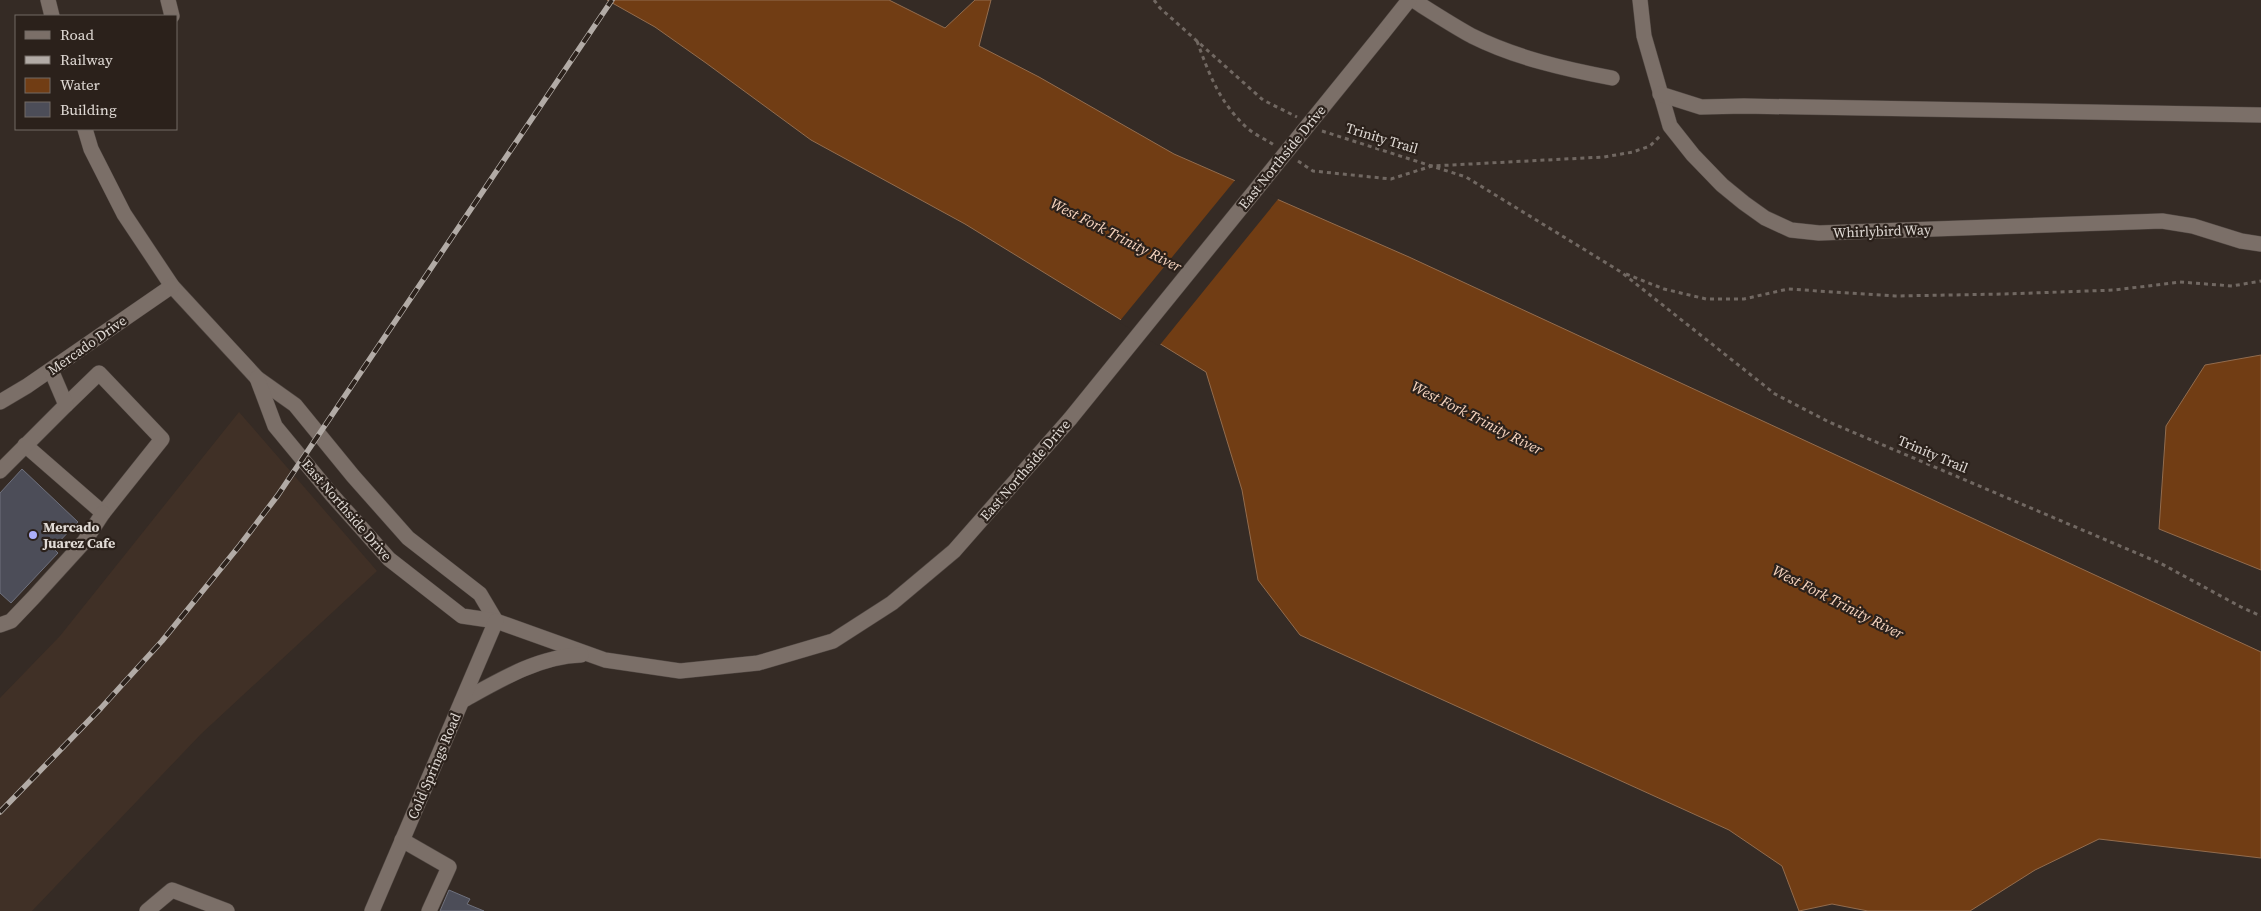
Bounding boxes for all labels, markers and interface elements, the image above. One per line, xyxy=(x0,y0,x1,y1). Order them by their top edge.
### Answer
legend xyxy=(15,15,178,130)
text: Road xyxy=(60,24,94,45)
text: Railway xyxy=(60,49,113,70)
text: Water xyxy=(60,74,101,95)
text: Building xyxy=(60,99,117,120)
street label: East Northside Drive xyxy=(1234,101,1330,213)
street label: Trinity Trail xyxy=(1343,118,1421,158)
water label: West Fork Trinity River xyxy=(1047,192,1186,277)
street label: Whirlybird Way xyxy=(1833,219,1932,243)
street label: Mercado Drive xyxy=(44,310,130,380)
water label: West Fork Trinity River xyxy=(1408,375,1547,460)
street label: East Northside Drive xyxy=(975,415,1075,525)
street label: Trinity Trail xyxy=(1895,430,1971,478)
street label: East Northside Drive xyxy=(297,455,397,565)
place label: Mercado Juarez Cafe xyxy=(42,517,115,553)
marker: Mercado Juarez Cafe xyxy=(27,529,39,541)
water label: West Fork Trinity River xyxy=(1769,559,1908,644)
street label: Cold Springs Road xyxy=(403,710,465,822)

